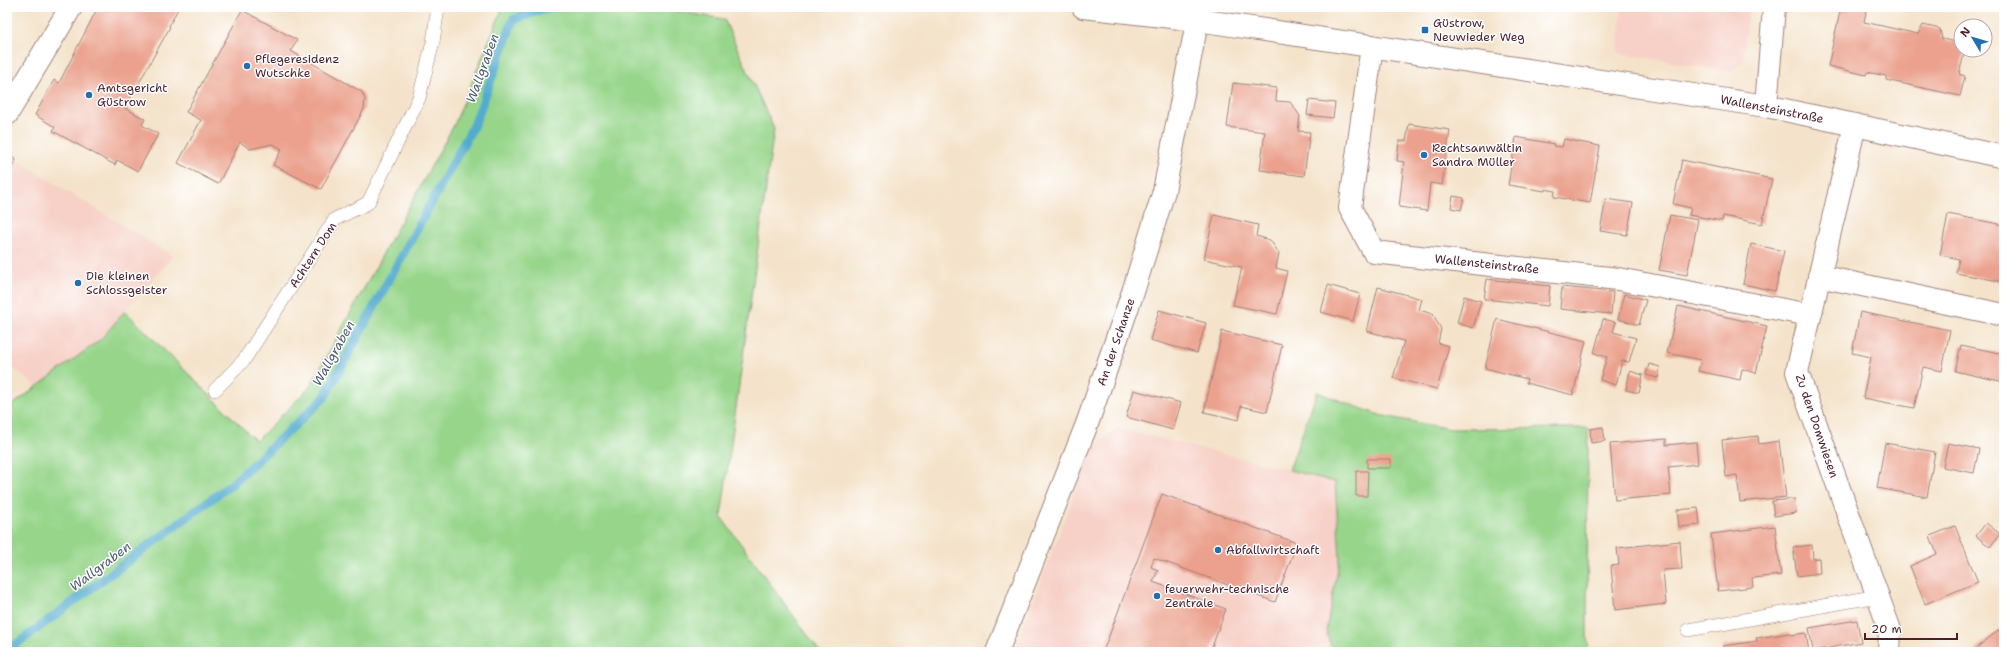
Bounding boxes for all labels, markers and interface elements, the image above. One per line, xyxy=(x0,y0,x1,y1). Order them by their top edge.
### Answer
place label: Güstrow, Neuwieder Weg xyxy=(1433,15,1525,45)
north arrow xyxy=(1953,18,1993,58)
text: N xyxy=(1957,24,1974,40)
marker: Güstrow, Neuwieder Weg xyxy=(1420,25,1430,35)
water label: Wallgraben xyxy=(462,31,503,105)
place label: Pflegeresidenz Wutschke xyxy=(255,51,340,81)
marker: Pflegeresidenz Wutschke xyxy=(242,61,252,71)
place label: Amtsgericht Güstrow xyxy=(97,80,168,110)
marker: Amtsgericht Güstrow xyxy=(84,90,94,100)
street label: Wallensteinstraße xyxy=(1719,91,1825,127)
place label: Rechtsanwältin Sandra Müller xyxy=(1432,140,1522,170)
marker: Rechtsanwältin Sandra Müller xyxy=(1419,150,1429,160)
street label: Achtern Dom xyxy=(286,219,340,291)
street label: Wallensteinstraße xyxy=(1434,251,1540,277)
place label: Die kleinen Schlossgeister xyxy=(86,268,168,298)
marker: Die kleinen Schlossgeister xyxy=(73,278,83,288)
street label: An der Schanze xyxy=(1093,296,1139,388)
water label: Wallgraben xyxy=(308,317,358,389)
street label: Zu den Domwiesen xyxy=(1792,372,1842,480)
water label: Wallgraben xyxy=(66,538,134,595)
place label: Abfallwirtschaft xyxy=(1226,542,1320,558)
marker: Abfallwirtschaft xyxy=(1213,545,1223,555)
place label: feuerwehr-technische Zentrale xyxy=(1165,581,1290,611)
marker: feuerwehr-technische Zentrale xyxy=(1152,591,1162,601)
scale bar xyxy=(1865,615,1957,641)
text: 20 m xyxy=(1871,621,1902,637)

